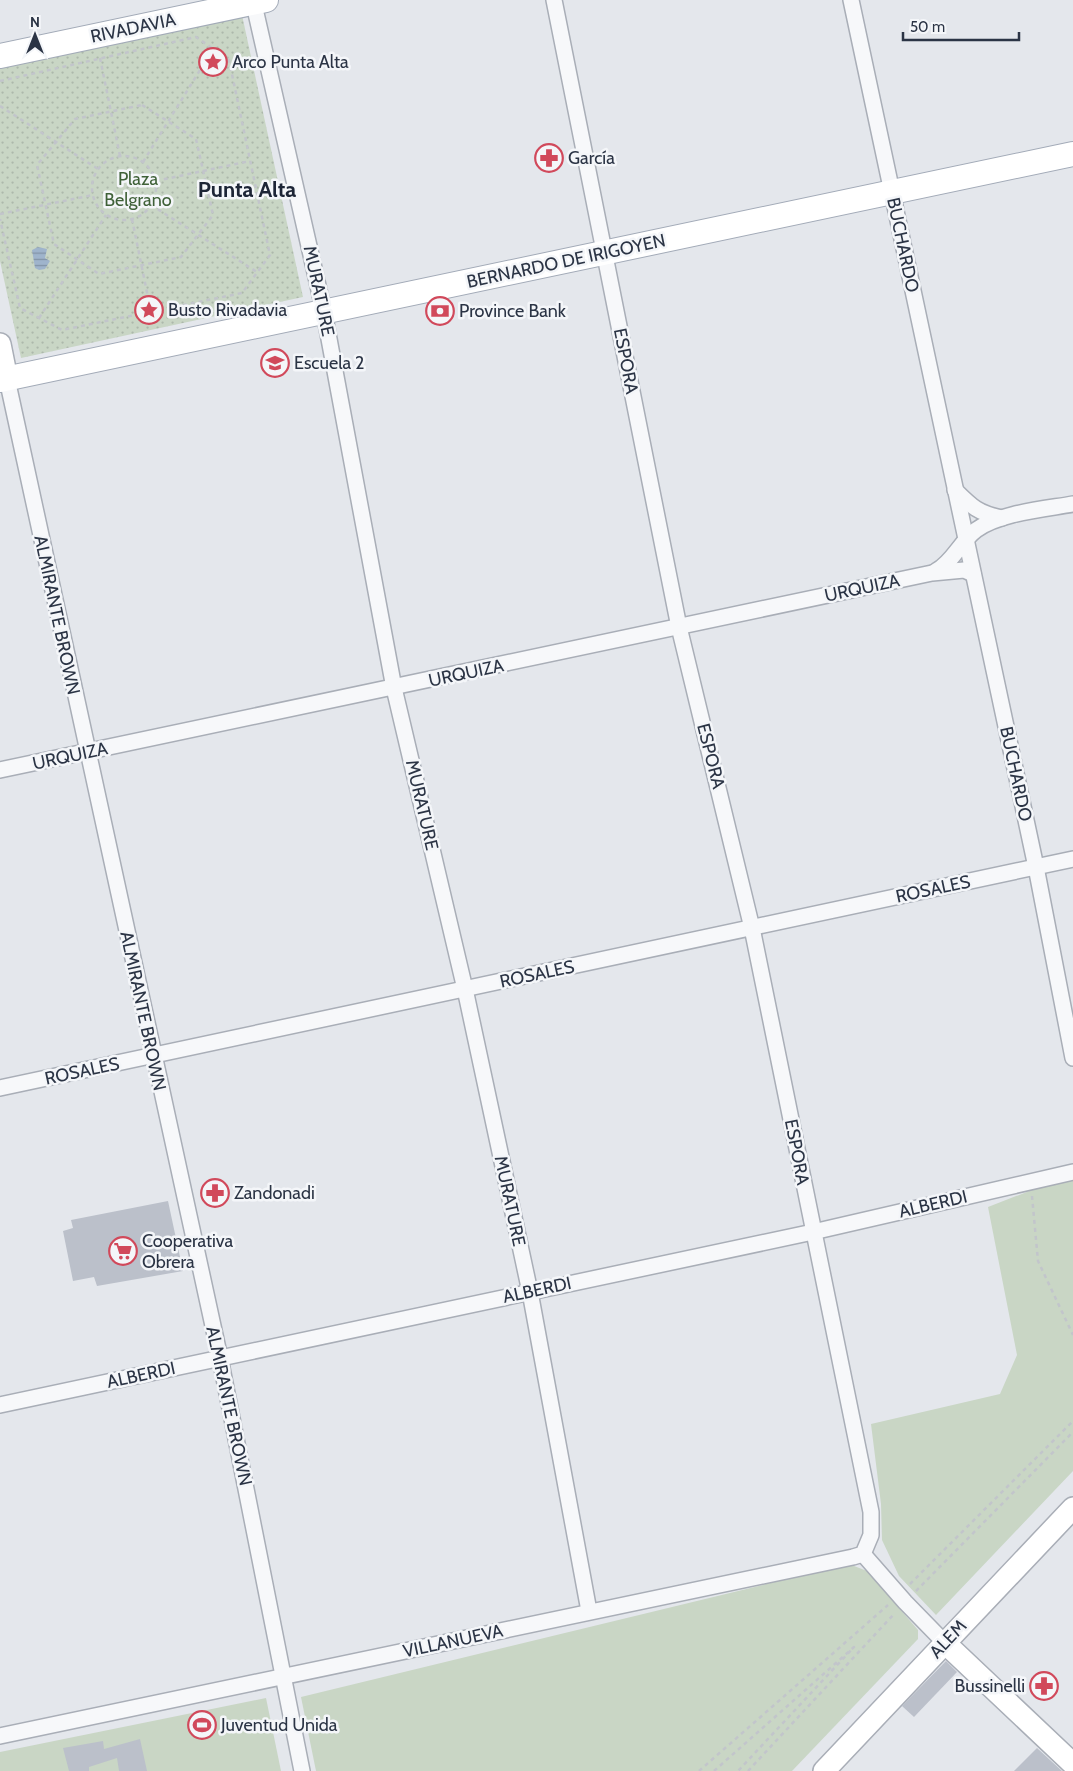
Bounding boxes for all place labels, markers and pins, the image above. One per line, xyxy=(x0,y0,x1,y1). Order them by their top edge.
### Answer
place icon: Arco Punta Alta xyxy=(198,47,228,77)
place label: Arco Punta Alta xyxy=(232,51,349,73)
pharmacy icon: García xyxy=(534,143,564,173)
place label: García xyxy=(568,147,615,169)
place icon: Busto Rivadavia xyxy=(134,295,164,325)
bank icon: Province Bank xyxy=(425,296,455,326)
place label: Busto Rivadavia xyxy=(168,299,287,321)
place label: Province Bank xyxy=(459,300,567,322)
school or university icon: Escuela 2 xyxy=(260,348,290,378)
place label: Escuela 2 xyxy=(294,352,365,374)
pharmacy icon: Zandonadi xyxy=(200,1178,230,1208)
place label: Zandonadi xyxy=(234,1182,315,1204)
place label: Cooperativa Obrera xyxy=(142,1230,234,1273)
supermarket icon: Cooperativa Obrera xyxy=(108,1236,138,1266)
pharmacy icon: Bussinelli xyxy=(1029,1671,1059,1701)
place label: Bussinelli xyxy=(955,1675,1025,1697)
sports icon: Juventud Unida xyxy=(187,1710,217,1740)
place label: Juventud Unida xyxy=(220,1714,338,1736)

